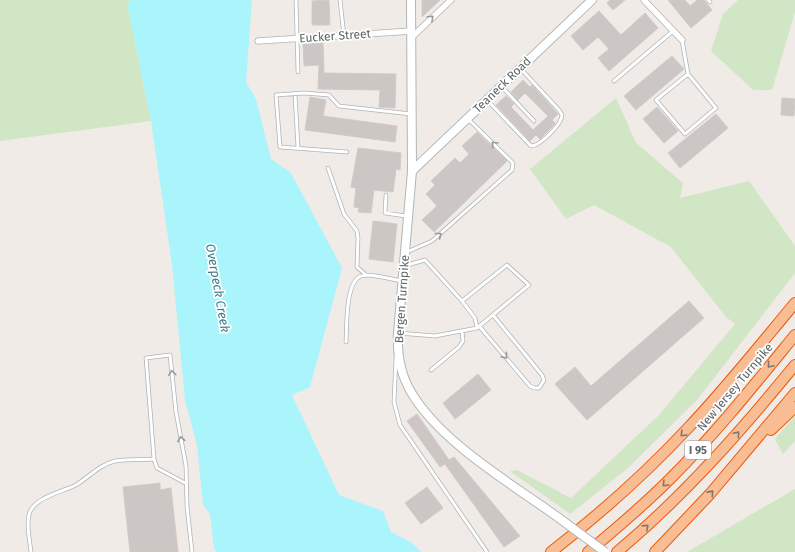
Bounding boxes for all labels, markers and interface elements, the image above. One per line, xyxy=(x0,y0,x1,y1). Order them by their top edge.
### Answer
one-way arrow xyxy=(426,15,434,23)
street label: Eucker Street xyxy=(299,26,372,45)
street label: Teaneck Road xyxy=(470,54,534,116)
one-way arrow xyxy=(492,142,499,149)
one-way arrow xyxy=(435,232,442,239)
water label: Overpeck Creek xyxy=(203,243,233,333)
street label: Bergen Turnpike xyxy=(392,254,412,344)
street label: New Jersey Turnpike xyxy=(694,340,776,434)
one-way arrow xyxy=(500,351,507,358)
one-way arrow xyxy=(768,361,775,368)
one-way arrow xyxy=(168,370,177,376)
one-way arrow xyxy=(680,429,688,437)
one-way arrow xyxy=(733,431,740,439)
one-way arrow xyxy=(178,436,186,442)
road number: I 95 xyxy=(685,441,711,459)
one-way arrow xyxy=(662,479,670,486)
one-way arrow xyxy=(706,490,714,498)
one-way arrow xyxy=(641,524,649,531)

